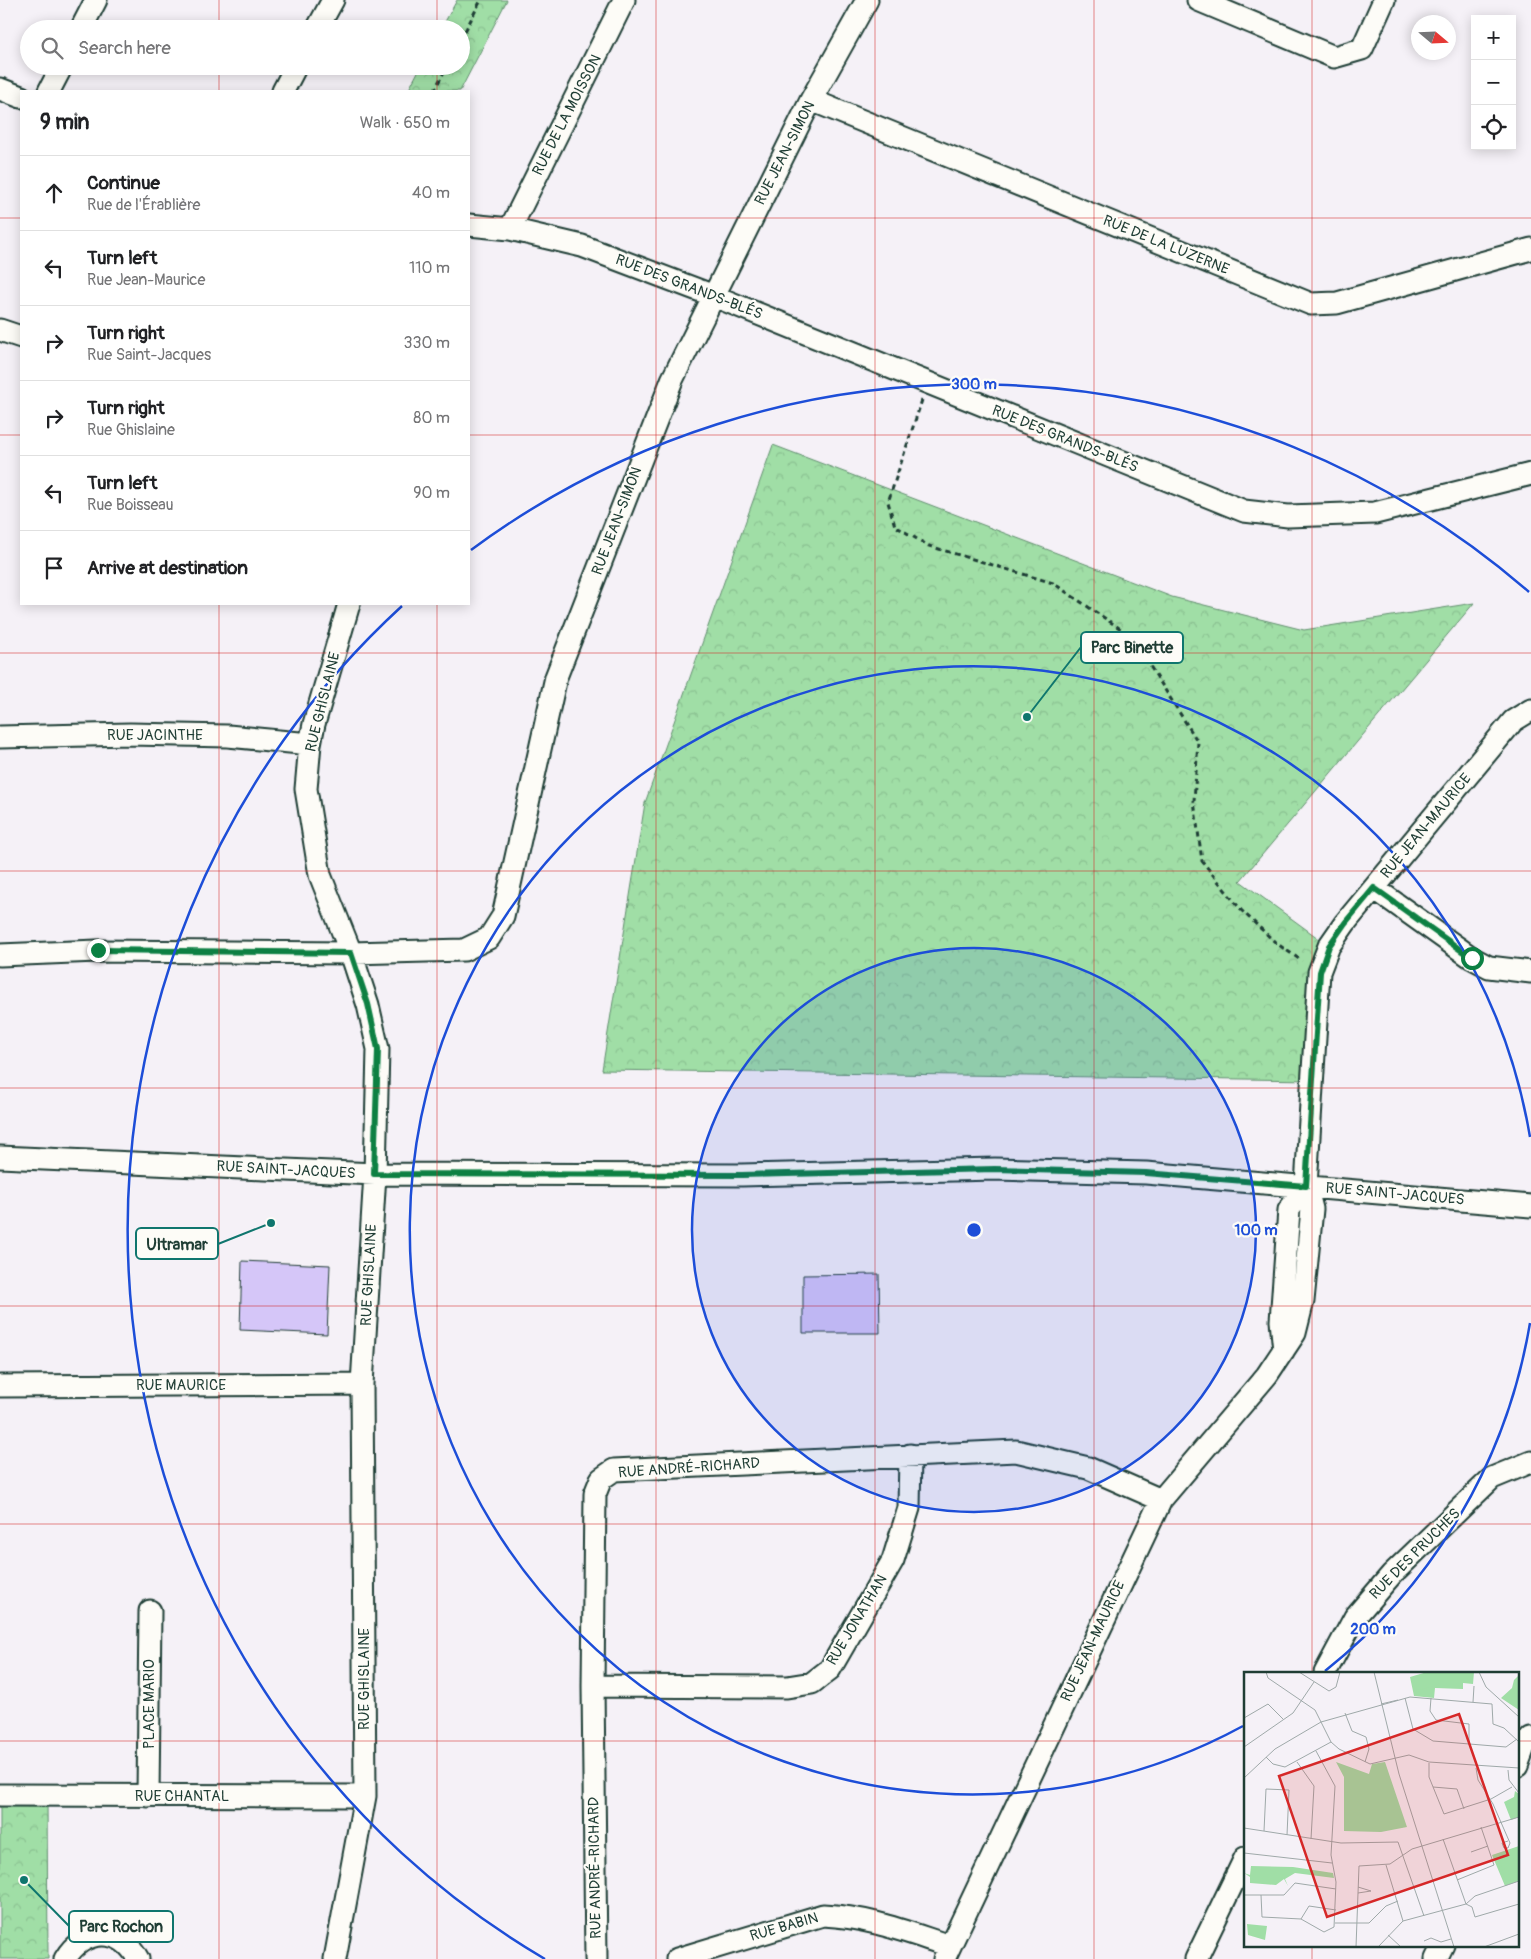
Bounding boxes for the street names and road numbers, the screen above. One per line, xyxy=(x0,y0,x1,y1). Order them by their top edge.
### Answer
street label: RUE DE LA MOISSON xyxy=(528,51,606,179)
street label: RUE JEAN-SIMON xyxy=(751,98,819,208)
street label: RUE DE LA LUZERNE xyxy=(1100,211,1232,279)
street label: RUE DES GRANDS-BLÉS xyxy=(613,250,765,324)
street label: RUE DES GRANDS-BLÉS xyxy=(989,401,1141,477)
street label: RUE JEAN-SIMON xyxy=(588,464,646,578)
street label: RUE GHISLAINE xyxy=(301,650,345,754)
street label: RUE JACINTHE xyxy=(107,726,203,745)
street label: RUE JEAN-MAURICE xyxy=(1377,769,1476,882)
street label: RUE SAINT-JACQUES xyxy=(216,1157,356,1183)
street label: RUE SAINT-JACQUES xyxy=(1325,1178,1465,1210)
street label: RUE GHISLAINE xyxy=(357,1223,381,1327)
street label: RUE MAURICE xyxy=(136,1376,226,1395)
street label: RUE ANDRÉ-RICHARD xyxy=(618,1454,760,1482)
street label: RUE DES PRUCHES xyxy=(1365,1504,1465,1604)
street label: RUE JONATHAN xyxy=(822,1571,892,1669)
street label: RUE JEAN-MAURICE xyxy=(1057,1577,1129,1705)
street label: RUE GHISLAINE xyxy=(355,1628,374,1730)
street label: PLACE MARIO xyxy=(140,1659,159,1749)
street label: RUE CHANTAL xyxy=(135,1787,229,1806)
street label: RUE ANDRÉ-RICHARD xyxy=(584,1797,606,1939)
street label: RUE BABIN xyxy=(748,1908,820,1946)

